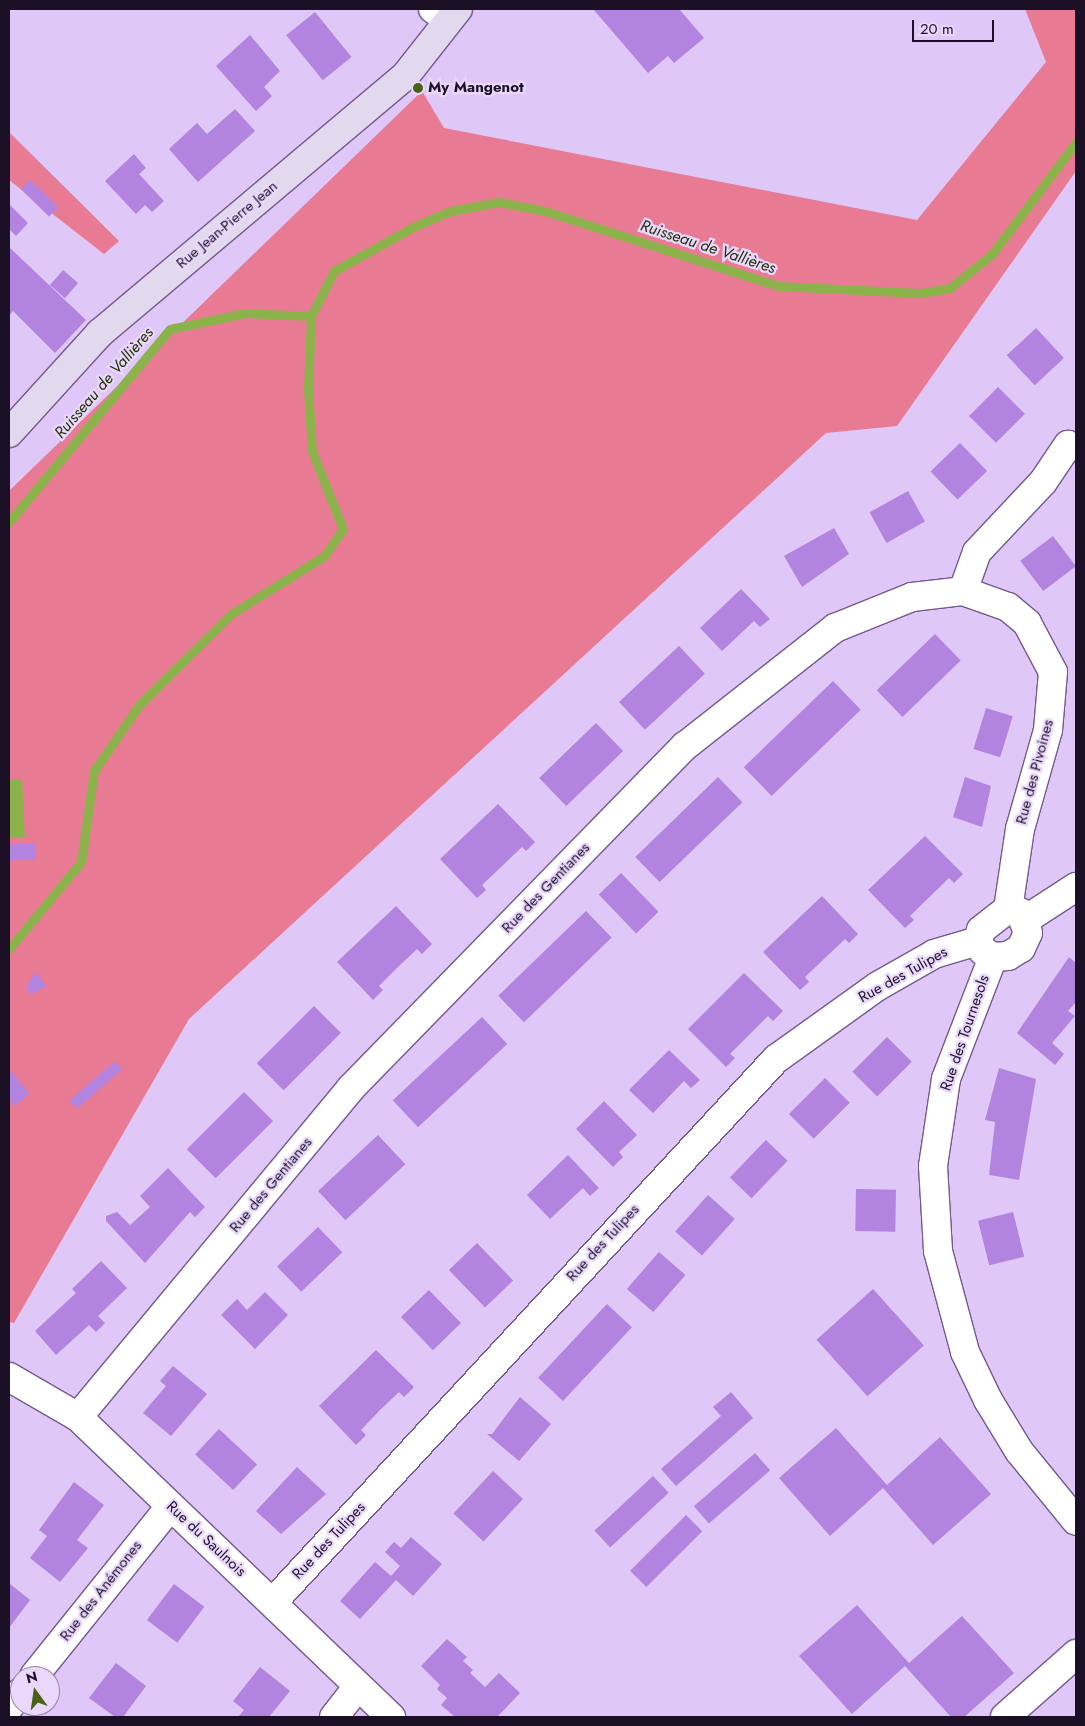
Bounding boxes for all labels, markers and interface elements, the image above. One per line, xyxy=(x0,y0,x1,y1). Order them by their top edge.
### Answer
scale bar xyxy=(915,10,998,42)
text: 20 m xyxy=(920,18,954,40)
place label: My Mangenot xyxy=(428,79,524,97)
marker: My Mangenot xyxy=(412,82,424,94)
street label: Rue Jean-Pierre Jean xyxy=(173,177,281,273)
water label: Ruisseau de Vallières xyxy=(638,216,778,278)
water label: Ruisseau de Vallières xyxy=(51,324,157,442)
street label: Rue des Pivoines xyxy=(1012,718,1058,826)
street label: Rue des Gentianes xyxy=(498,839,594,937)
street label: Rue des Tulipes xyxy=(856,943,950,1007)
street label: Rue des Tournesols xyxy=(937,973,993,1093)
street label: Rue des Gentianes xyxy=(226,1134,316,1236)
street label: Rue des Tulipes xyxy=(563,1201,643,1285)
street label: Rue du Saulnois xyxy=(162,1498,250,1580)
street label: Rue des Tulipes xyxy=(289,1499,369,1583)
street label: Rue des Anémones xyxy=(56,1537,146,1645)
north arrow xyxy=(10,1666,60,1716)
text: N xyxy=(24,1666,39,1688)

